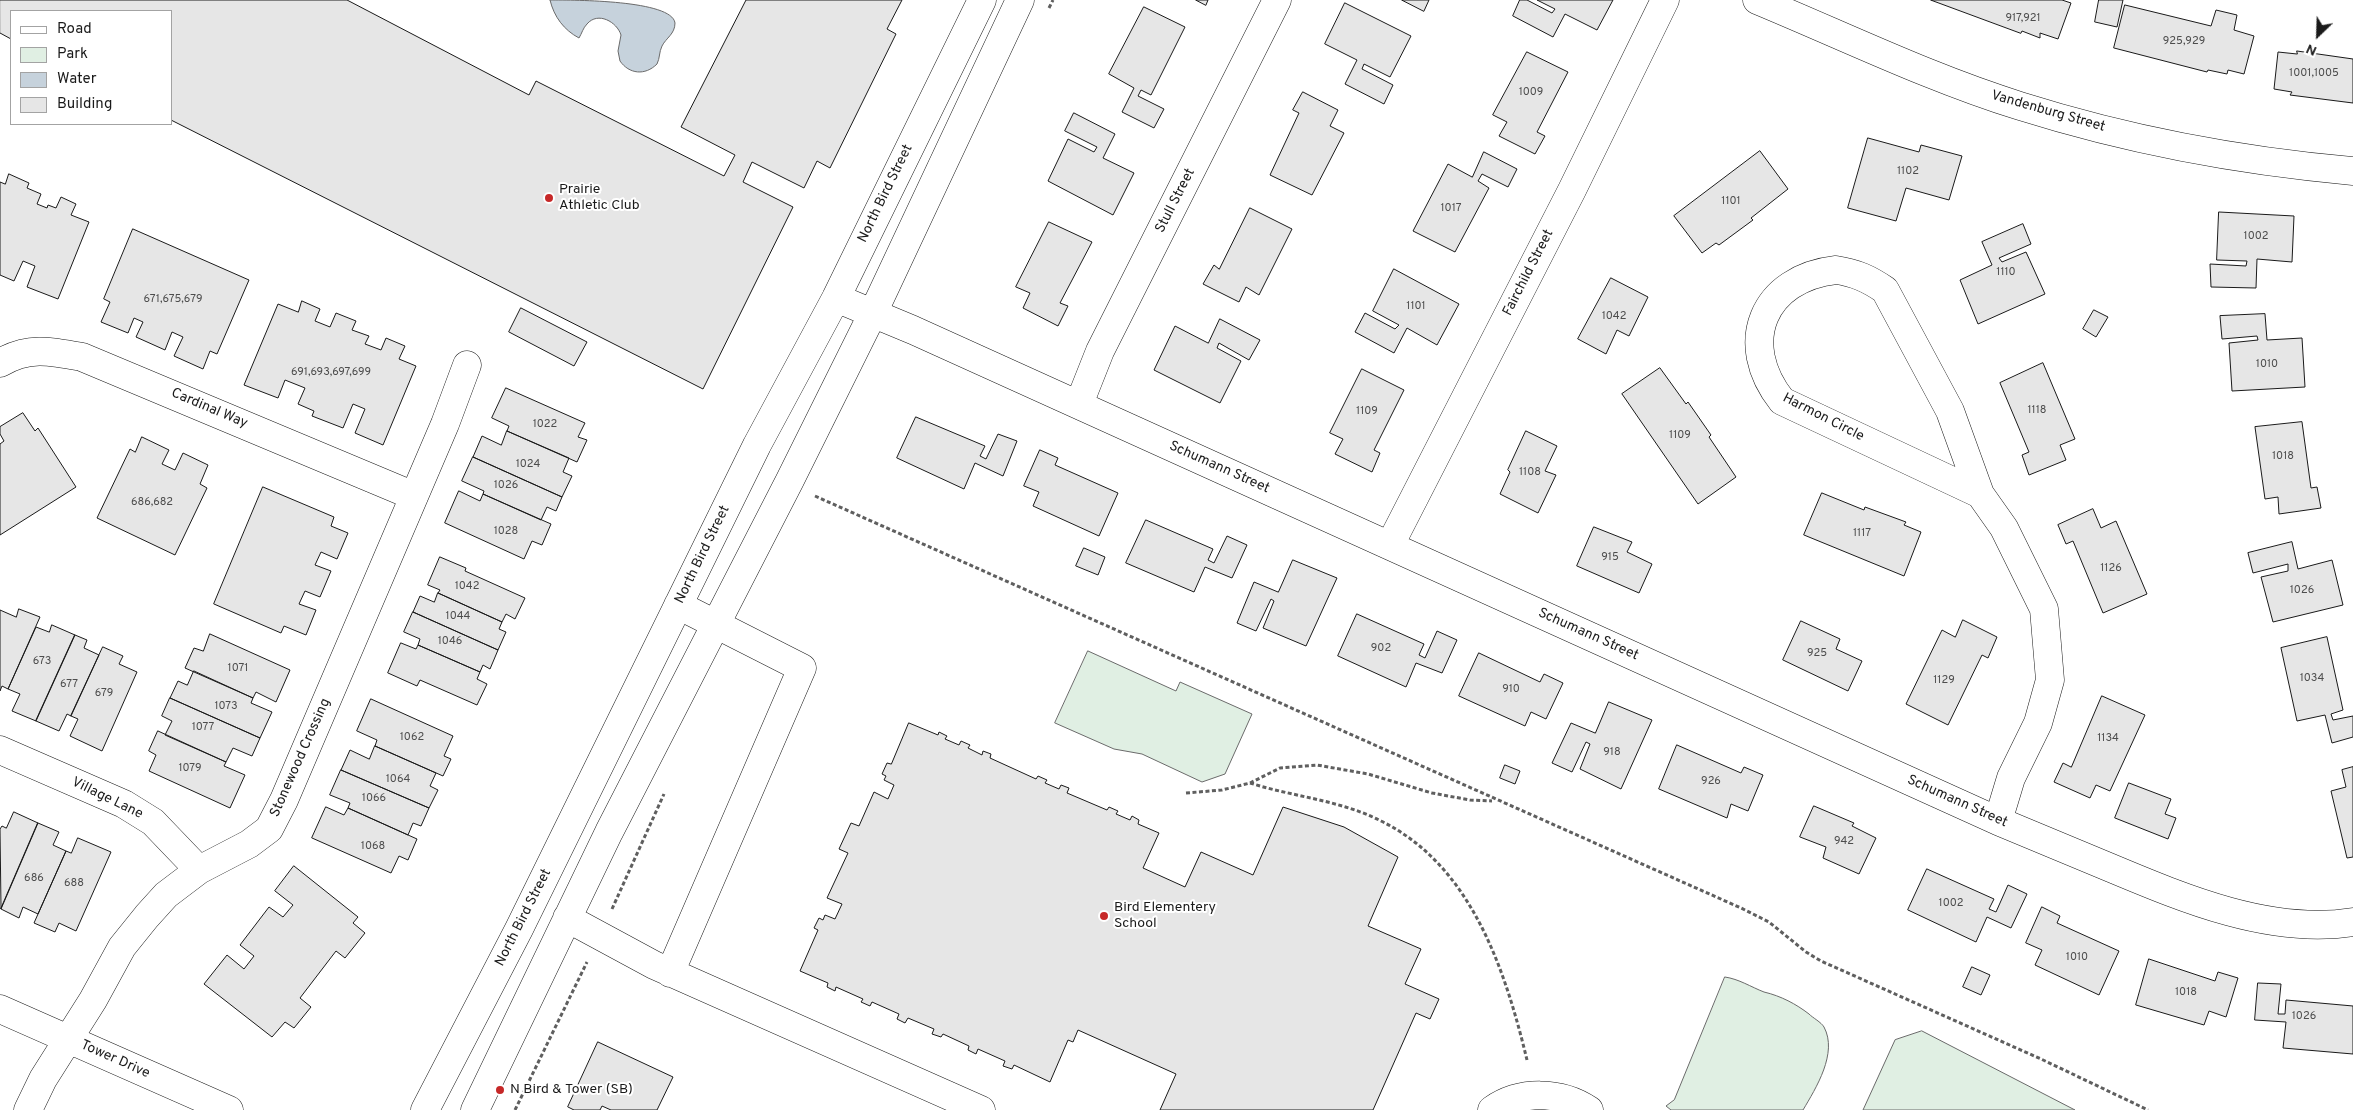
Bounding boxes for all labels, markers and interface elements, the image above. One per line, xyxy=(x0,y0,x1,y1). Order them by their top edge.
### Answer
legend xyxy=(10,10,172,125)
north arrow xyxy=(2293,10,2343,60)
house number: 917,921 xyxy=(2005,12,2041,26)
text: Road xyxy=(57,20,92,39)
house number: 925,929 xyxy=(2163,35,2205,49)
text: N xyxy=(2304,39,2320,59)
text: Park xyxy=(57,45,88,64)
house number: 1001,1005 xyxy=(2289,67,2339,81)
text: Water xyxy=(57,70,96,89)
house number: 1009 xyxy=(1519,86,1543,100)
street label: Vandenburg Street xyxy=(1989,88,2107,136)
text: Building xyxy=(57,95,112,114)
street label: North Bird Street xyxy=(855,142,917,246)
house number: 1102 xyxy=(1897,165,1919,179)
street label: Stull Street xyxy=(1153,166,1199,236)
place label: Prairie Athletic Club xyxy=(559,182,640,214)
marker: Prairie Athletic Club xyxy=(543,192,555,204)
house number: 1101 xyxy=(1721,195,1741,209)
house number: 1017 xyxy=(1441,202,1461,216)
street label: Fairchild Street xyxy=(1500,227,1558,319)
house number: 1002 xyxy=(2244,230,2268,244)
house number: 1110 xyxy=(1996,266,2016,280)
house number: 671,675,679 xyxy=(144,293,202,307)
house number: 1101 xyxy=(1406,300,1426,314)
house number: 1042 xyxy=(1602,310,1626,324)
house number: 1010 xyxy=(2256,358,2278,372)
house number: 691,693,697,699 xyxy=(291,366,371,380)
street label: Cardinal Way xyxy=(168,385,250,433)
street label: Harmon Circle xyxy=(1779,390,1867,446)
house number: 1118 xyxy=(2027,404,2047,418)
house number: 1109 xyxy=(1356,405,1378,419)
house number: 1022 xyxy=(533,418,557,432)
house number: 1109 xyxy=(1669,429,1691,443)
street label: Schumann Street xyxy=(1166,438,1272,498)
house number: 1018 xyxy=(2272,450,2294,464)
house number: 1024 xyxy=(516,458,540,472)
house number: 1108 xyxy=(1519,466,1541,480)
house number: 1026 xyxy=(494,479,518,493)
house number: 686,682 xyxy=(131,496,173,510)
street label: North Bird Street xyxy=(672,503,734,607)
house number: 1028 xyxy=(494,525,518,539)
house number: 1117 xyxy=(1853,527,1871,541)
house number: 915 xyxy=(1601,551,1619,565)
house number: 1126 xyxy=(2100,562,2122,576)
house number: 1042 xyxy=(455,580,479,594)
house number: 1026 xyxy=(2290,584,2314,598)
street label: Schumann Street xyxy=(1535,605,1641,665)
house number: 1044 xyxy=(446,610,470,624)
house number: 1046 xyxy=(438,635,462,649)
house number: 902 xyxy=(1371,642,1391,656)
house number: 925 xyxy=(1807,647,1827,661)
house number: 673 xyxy=(33,655,51,669)
house number: 1071 xyxy=(228,662,248,676)
house number: 1034 xyxy=(2300,672,2324,686)
house number: 1129 xyxy=(1933,674,1955,688)
house number: 677 xyxy=(60,678,78,692)
house number: 910 xyxy=(1502,683,1520,697)
house number: 679 xyxy=(95,687,113,701)
street label: Stonewood Crossing xyxy=(267,696,335,820)
house number: 1073 xyxy=(214,700,238,714)
house number: 1077 xyxy=(192,721,214,735)
house number: 1062 xyxy=(400,731,424,745)
house number: 1134 xyxy=(2097,732,2119,746)
house number: 918 xyxy=(1603,746,1621,760)
house number: 1079 xyxy=(178,762,202,776)
street label: Schumann Street xyxy=(1904,772,2010,832)
house number: 1064 xyxy=(386,773,410,787)
street label: Village Lane xyxy=(69,775,145,823)
house number: 926 xyxy=(1701,775,1721,789)
house number: 1066 xyxy=(362,792,386,806)
house number: 942 xyxy=(1834,835,1854,849)
house number: 1068 xyxy=(361,840,385,854)
street label: North Bird Street xyxy=(492,866,556,970)
house number: 686 xyxy=(24,872,44,886)
house number: 688 xyxy=(64,877,84,891)
house number: 1002 xyxy=(1939,897,1963,911)
place label: Bird Elementery School xyxy=(1114,900,1216,932)
marker: Bird Elementery School xyxy=(1098,910,1110,922)
house number: 1010 xyxy=(2066,951,2088,965)
house number: 1018 xyxy=(2175,986,2197,1000)
house number: 1026 xyxy=(2292,1010,2316,1024)
street label: Tower Drive xyxy=(78,1037,152,1083)
place label: N Bird & Tower (SB) xyxy=(510,1082,633,1098)
marker: N Bird & Tower (SB) xyxy=(494,1084,506,1096)

